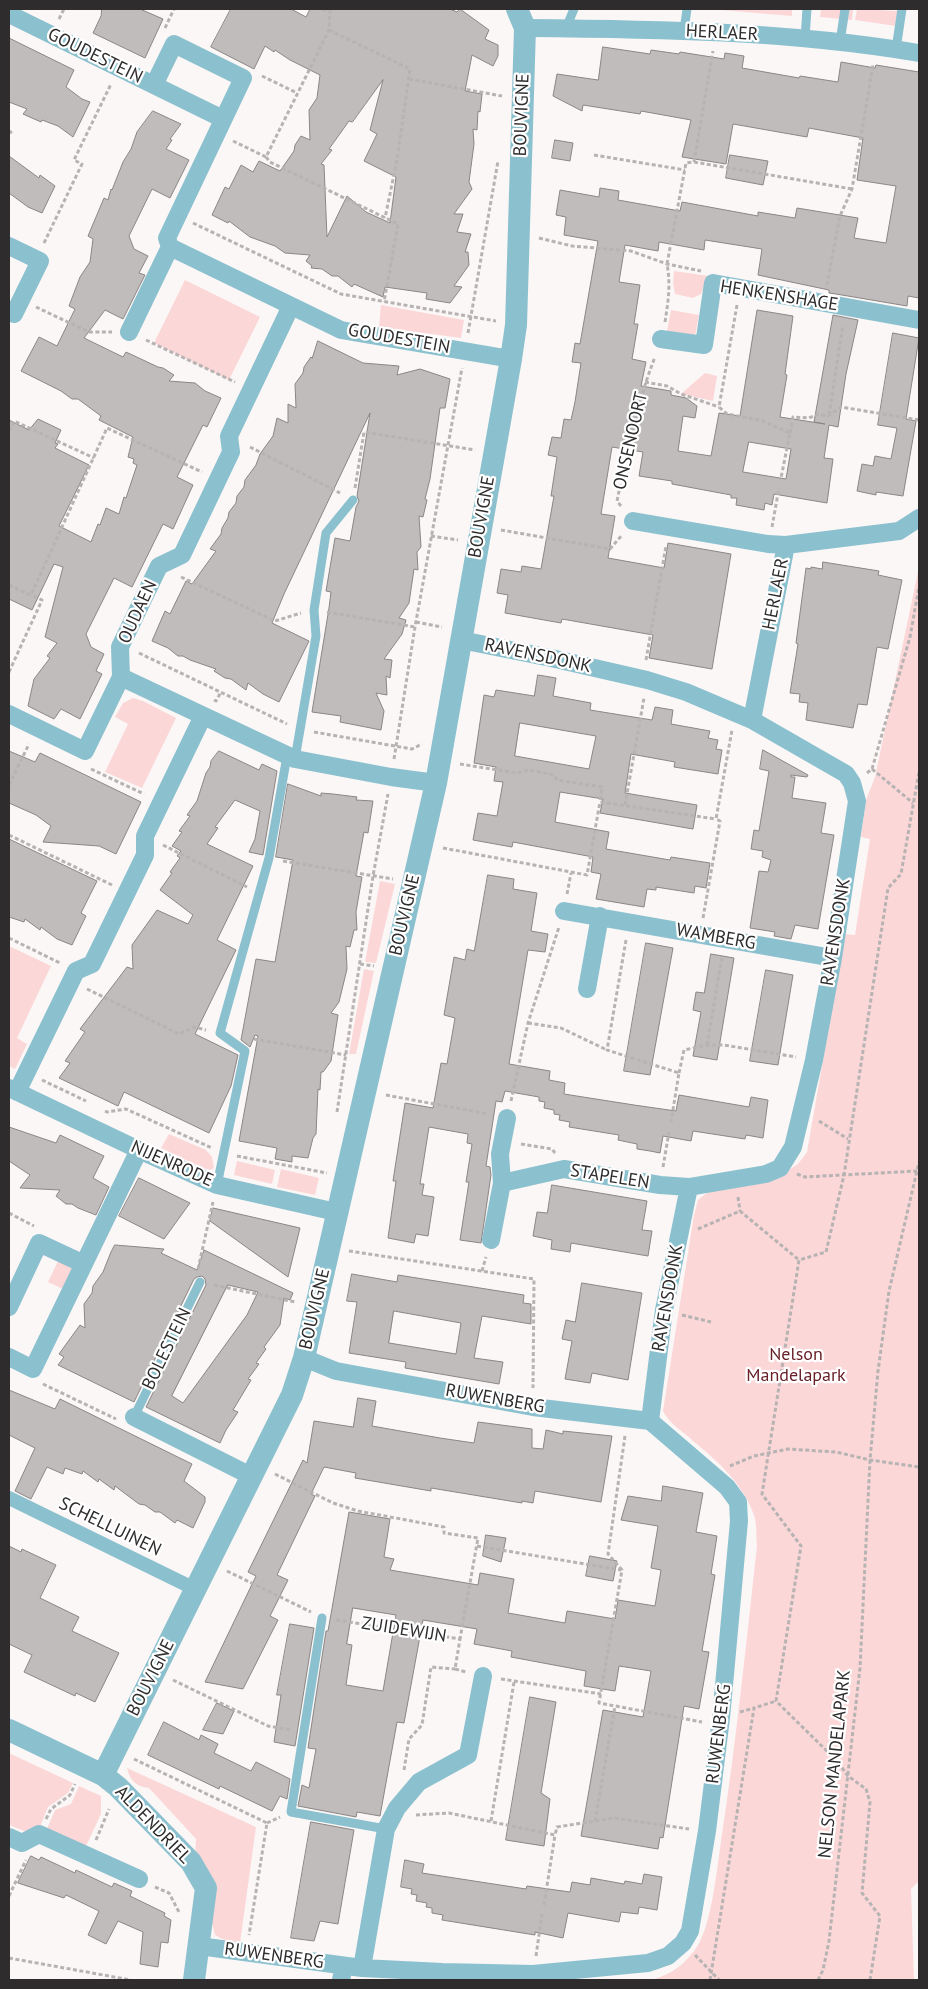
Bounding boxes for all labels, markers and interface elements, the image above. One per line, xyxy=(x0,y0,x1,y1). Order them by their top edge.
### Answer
street label: HERLAER xyxy=(685,20,759,46)
street label: GOUDESTEIN xyxy=(44,24,146,88)
street label: BOUVIGNE xyxy=(510,73,534,157)
street label: HENKENSHAGE xyxy=(719,276,839,316)
street label: GOUDESTEIN xyxy=(346,319,452,359)
street label: ONSENOORT xyxy=(609,390,653,492)
street label: BOUVIGNE xyxy=(464,474,500,560)
street label: HERLAER xyxy=(758,556,794,632)
street label: OUDAEN xyxy=(114,577,162,647)
street label: RAVENSDONK xyxy=(483,634,593,678)
street label: BOUVIGNE xyxy=(385,872,425,958)
street label: RAVENSDONK xyxy=(817,877,855,987)
street label: WAMBERG xyxy=(675,919,757,955)
street label: NIJENRODE xyxy=(127,1136,217,1192)
street label: STAPELEN xyxy=(569,1160,651,1194)
street label: RAVENSDONK xyxy=(648,1243,688,1353)
street label: BOUVIGNE xyxy=(295,1266,335,1352)
street label: BOLESTEIN xyxy=(138,1305,196,1393)
park label: Nelson Mandelapark xyxy=(746,1344,846,1386)
street label: RUWENBERG xyxy=(444,1380,546,1418)
street label: SCHELLUINEN xyxy=(55,1493,165,1561)
street label: ZUIDEWIJN xyxy=(360,1613,448,1647)
street label: BOUVIGNE xyxy=(123,1636,179,1720)
street label: NELSON MANDELAPARK xyxy=(814,1669,856,1859)
street label: RUWENBERG xyxy=(702,1683,736,1785)
street label: ALDENDRIEL xyxy=(110,1782,196,1868)
street label: RUWENBERG xyxy=(223,1938,325,1974)

